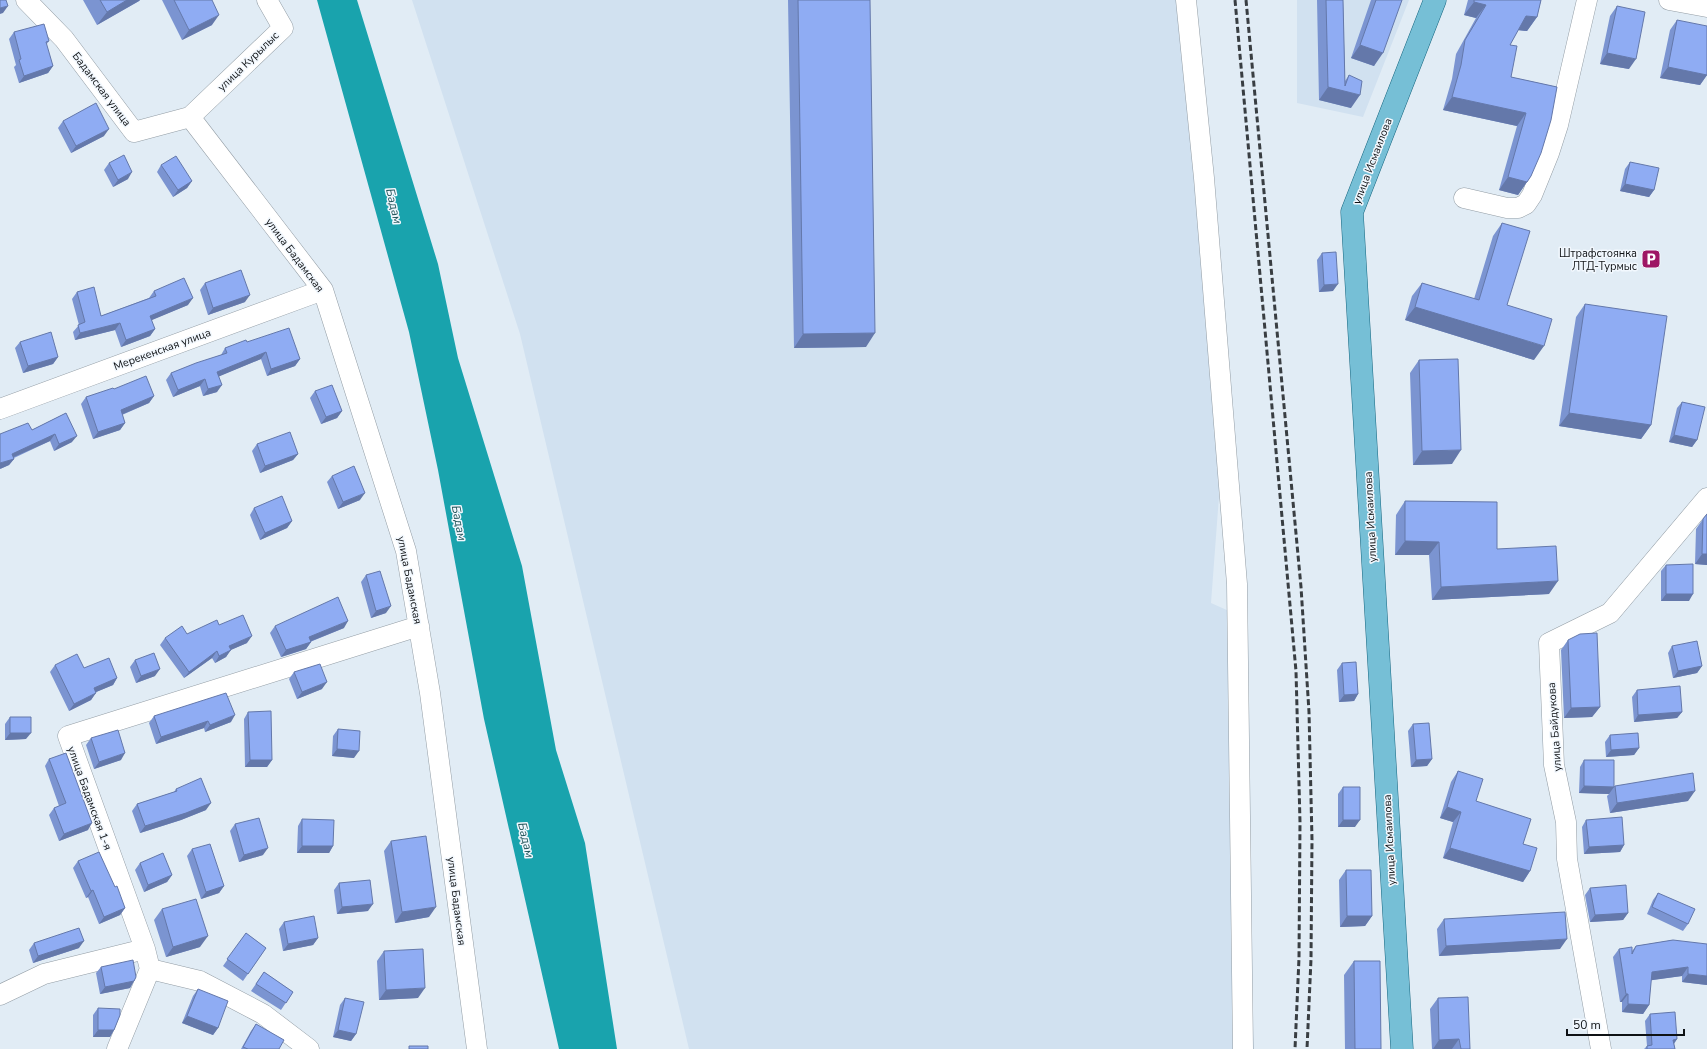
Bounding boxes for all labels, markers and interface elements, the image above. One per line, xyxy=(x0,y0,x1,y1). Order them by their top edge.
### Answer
street label: улица Курылыс xyxy=(214,28,282,95)
street label: Бадамская улица xyxy=(69,49,134,130)
street label: улица Исмаилова xyxy=(1349,116,1396,206)
water label: Бадам xyxy=(382,187,406,225)
street label: улица Бадамская xyxy=(262,215,327,296)
place label: Штрафстоянка ЛТД-Турмыс xyxy=(1559,246,1637,274)
parking icon: Штрафстоянка ЛТД-Турмыс xyxy=(1640,248,1662,270)
street label: Мерекенская улица xyxy=(111,325,213,374)
street label: улица Исмаилова xyxy=(1361,471,1380,563)
water label: Бадам xyxy=(448,504,470,542)
street label: улица Бадамская xyxy=(394,535,425,625)
street label: улица Байдукова xyxy=(1544,682,1565,772)
street label: улица Бадамская 1-я xyxy=(64,744,115,852)
street label: улица Исмаилова xyxy=(1380,794,1399,886)
water label: Бадам xyxy=(514,821,538,859)
street label: улица Бадамская xyxy=(444,856,469,946)
scale bar xyxy=(1567,1011,1684,1037)
text: 50 m xyxy=(1573,1017,1601,1033)

